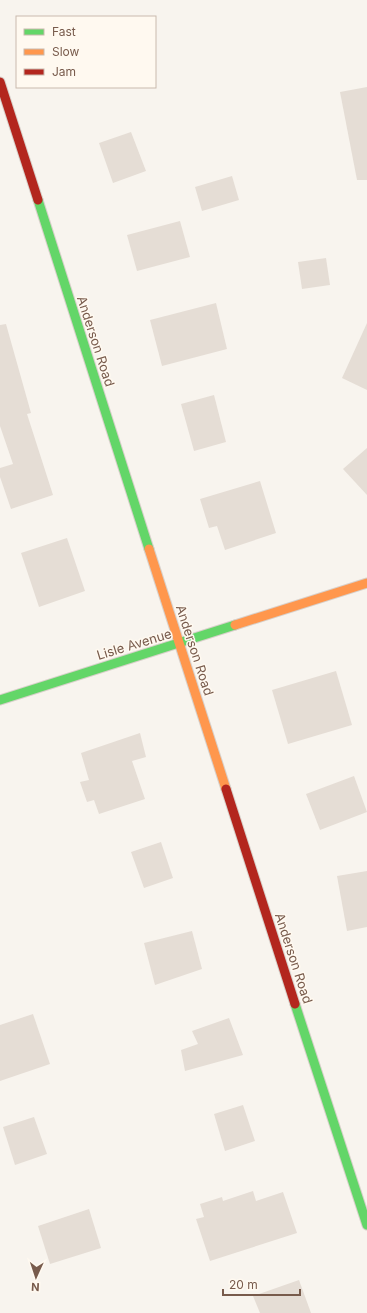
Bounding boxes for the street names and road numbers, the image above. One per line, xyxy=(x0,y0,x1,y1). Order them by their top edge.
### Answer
street label: Anderson Road xyxy=(74,294,118,388)
street label: Anderson Road xyxy=(173,603,217,697)
street label: Lisle Avenue xyxy=(95,625,173,663)
street label: Anderson Road xyxy=(272,911,316,1005)

